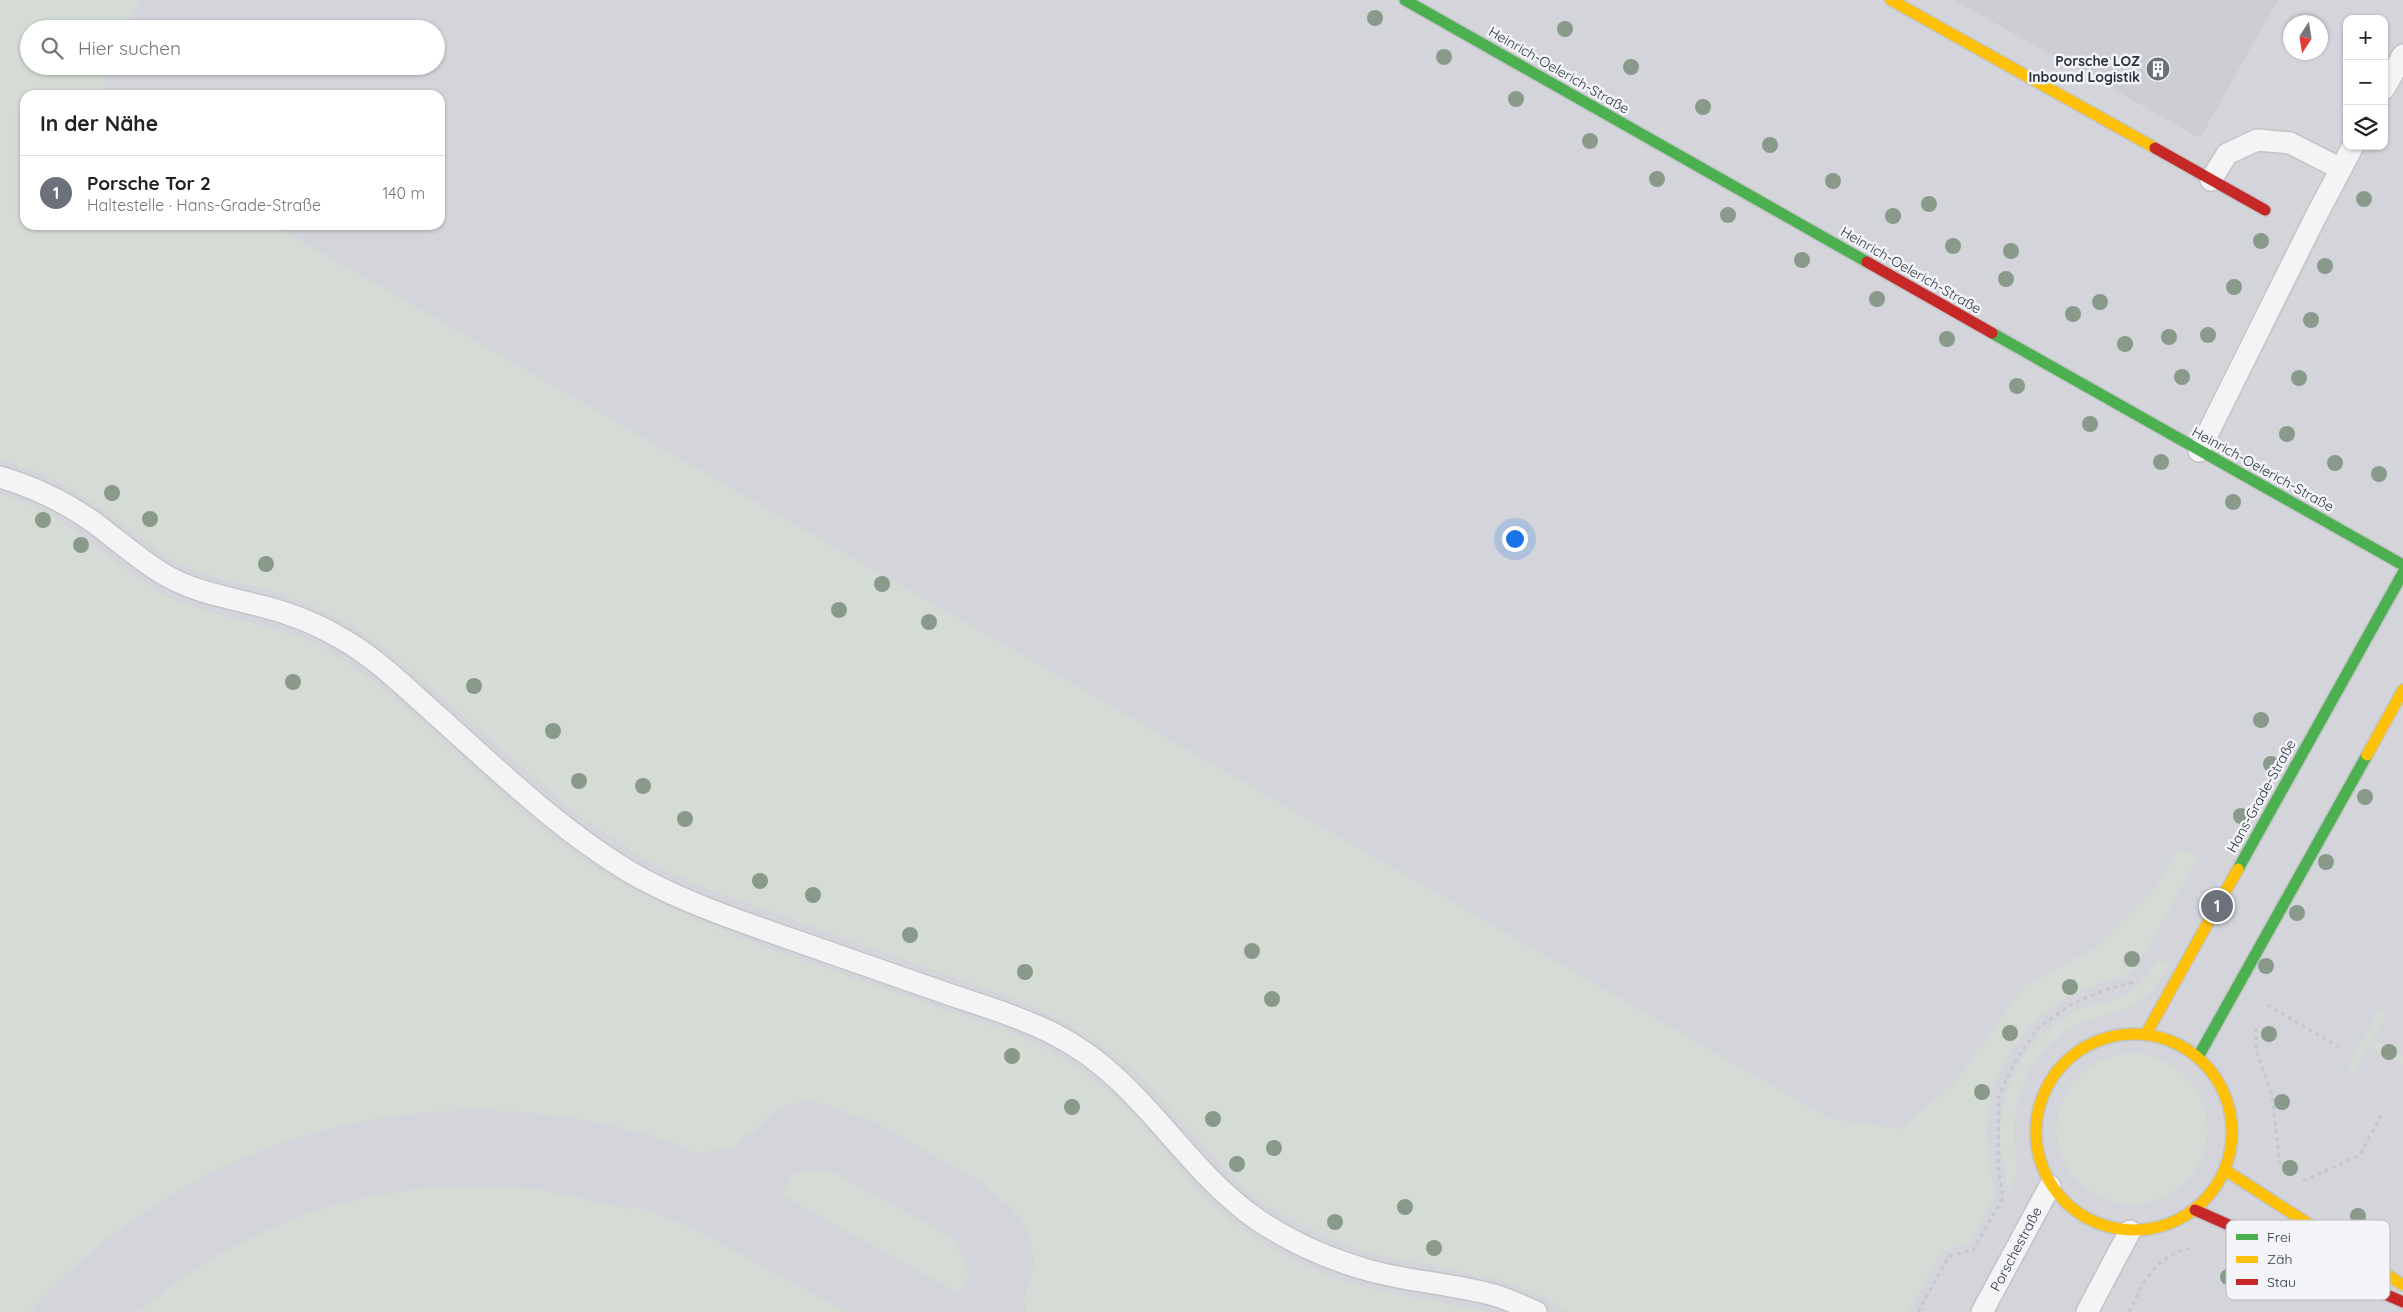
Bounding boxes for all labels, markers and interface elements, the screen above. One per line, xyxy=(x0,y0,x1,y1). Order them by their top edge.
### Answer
north arrow xyxy=(2283,15,2328,60)
map controls xyxy=(2343,15,2388,150)
button: + xyxy=(2343,15,2388,60)
search box xyxy=(20,20,445,75)
street label: Heinrich-Oelerich-Straße xyxy=(1485,22,1633,118)
icon: search xyxy=(38,34,66,62)
text: Hier suchen xyxy=(78,36,181,60)
place label: Porsche LOZ Inbound Logistik xyxy=(2028,52,2140,86)
building icon: Porsche LOZ Inbound Logistik xyxy=(2145,56,2171,82)
button: − xyxy=(2343,60,2388,105)
button: layers xyxy=(2343,105,2388,150)
text: In der Nähe xyxy=(40,110,158,136)
text: Porsche Tor 2 xyxy=(87,171,211,195)
text: 1 xyxy=(53,183,59,203)
text: 140 m xyxy=(382,183,425,203)
text: Haltestelle · Hans-Grade-Straße xyxy=(87,195,321,215)
street label: Heinrich-Oelerich-Straße xyxy=(1837,222,1985,318)
street label: Heinrich-Oelerich-Straße xyxy=(2189,422,2337,516)
your location xyxy=(1502,526,1528,552)
street label: Hans-Grade-Straße xyxy=(2222,736,2300,856)
pin: 1 xyxy=(2201,887,2233,925)
street label: Porschestraße xyxy=(1986,1204,2046,1294)
legend xyxy=(2226,1220,2390,1300)
text: Frei xyxy=(2267,1228,2291,1246)
text: Zäh xyxy=(2267,1250,2292,1268)
text: Stau xyxy=(2267,1273,2296,1291)

